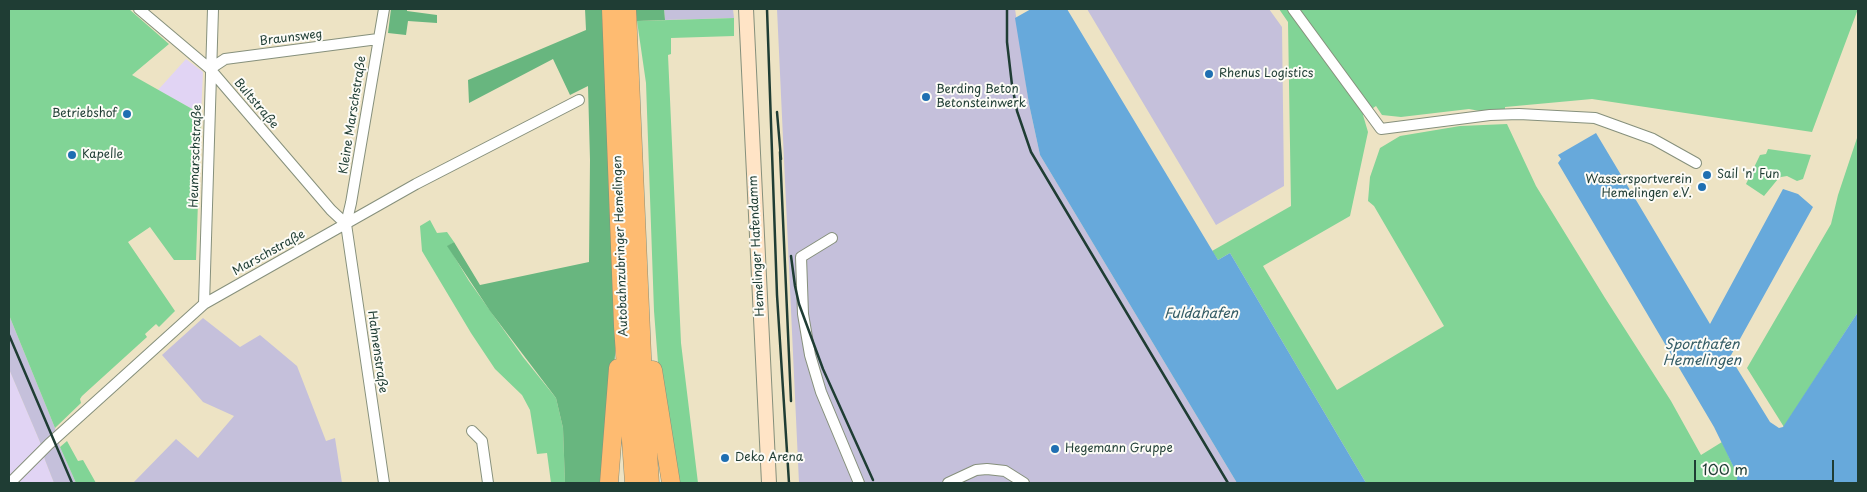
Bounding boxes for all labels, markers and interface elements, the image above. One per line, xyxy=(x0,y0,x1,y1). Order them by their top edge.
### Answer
street label: Braunsweg xyxy=(259,27,323,49)
street label: Kleine Marschstraße xyxy=(337,55,369,175)
place label: Rhenus Logistics xyxy=(1219,67,1313,81)
marker: Rhenus Logistics xyxy=(1203,68,1215,80)
street label: Bultstraße xyxy=(231,76,281,132)
place label: Berding Beton Betonsteinwerk xyxy=(936,83,1026,111)
marker: Berding Beton Betonsteinwerk xyxy=(920,91,932,103)
street label: Heumarschstraße xyxy=(187,104,205,208)
place label: Betriebshof xyxy=(52,107,117,121)
marker: Betriebshof xyxy=(121,108,133,120)
place label: Kapelle xyxy=(82,148,123,162)
marker: Kapelle xyxy=(66,149,78,161)
street label: Autobahnzubringer Hemelingen xyxy=(611,155,631,337)
place label: Sail 'n' Fun xyxy=(1717,168,1780,182)
marker: Sail 'n' Fun xyxy=(1701,169,1713,181)
place label: Wassersportverein Hemelingen e.V. xyxy=(1586,173,1692,201)
street label: Hemelinger Hafendamm xyxy=(746,175,768,317)
marker: Wassersportverein Hemelingen e.V. xyxy=(1696,181,1708,193)
street label: Marschstraße xyxy=(230,227,308,279)
water label: Fuldahafen xyxy=(1164,306,1238,322)
street label: Hahnenstraße xyxy=(364,310,390,394)
water label: Sporthafen Hemelingen xyxy=(1663,337,1741,370)
place label: Hegemann Gruppe xyxy=(1065,442,1173,456)
marker: Hegemann Gruppe xyxy=(1049,443,1061,455)
scale bar xyxy=(1697,450,1837,482)
place label: Deko Arena xyxy=(735,451,803,465)
marker: Deko Arena xyxy=(719,452,731,464)
text: 100 m xyxy=(1702,457,1748,480)

